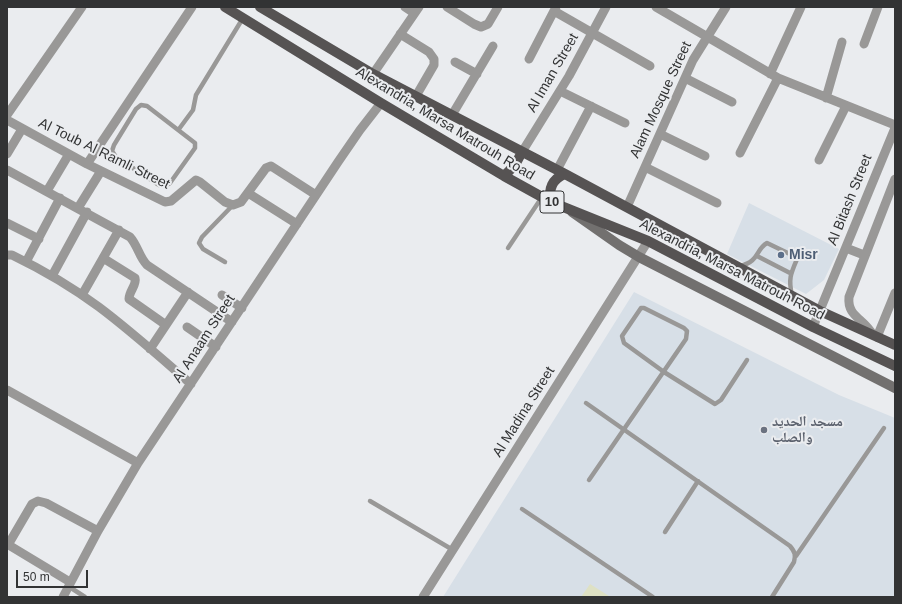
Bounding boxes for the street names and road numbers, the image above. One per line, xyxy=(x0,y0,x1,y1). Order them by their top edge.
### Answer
street label: Al Iman Street xyxy=(524,30,582,116)
street label: Alam Mosque Street xyxy=(627,39,695,161)
street label: Alexandria, Marsa Matrouh Road xyxy=(353,64,537,184)
street label: Al Toub Al Ramli Street xyxy=(36,115,172,193)
street label: Al Bitash Street xyxy=(824,152,876,248)
road number: 10 xyxy=(540,191,564,213)
street label: Alexandria, Marsa Matrouh Road xyxy=(637,216,827,324)
street label: Al Anaam Street xyxy=(169,292,239,386)
street label: Al Madina Street xyxy=(489,364,559,460)

